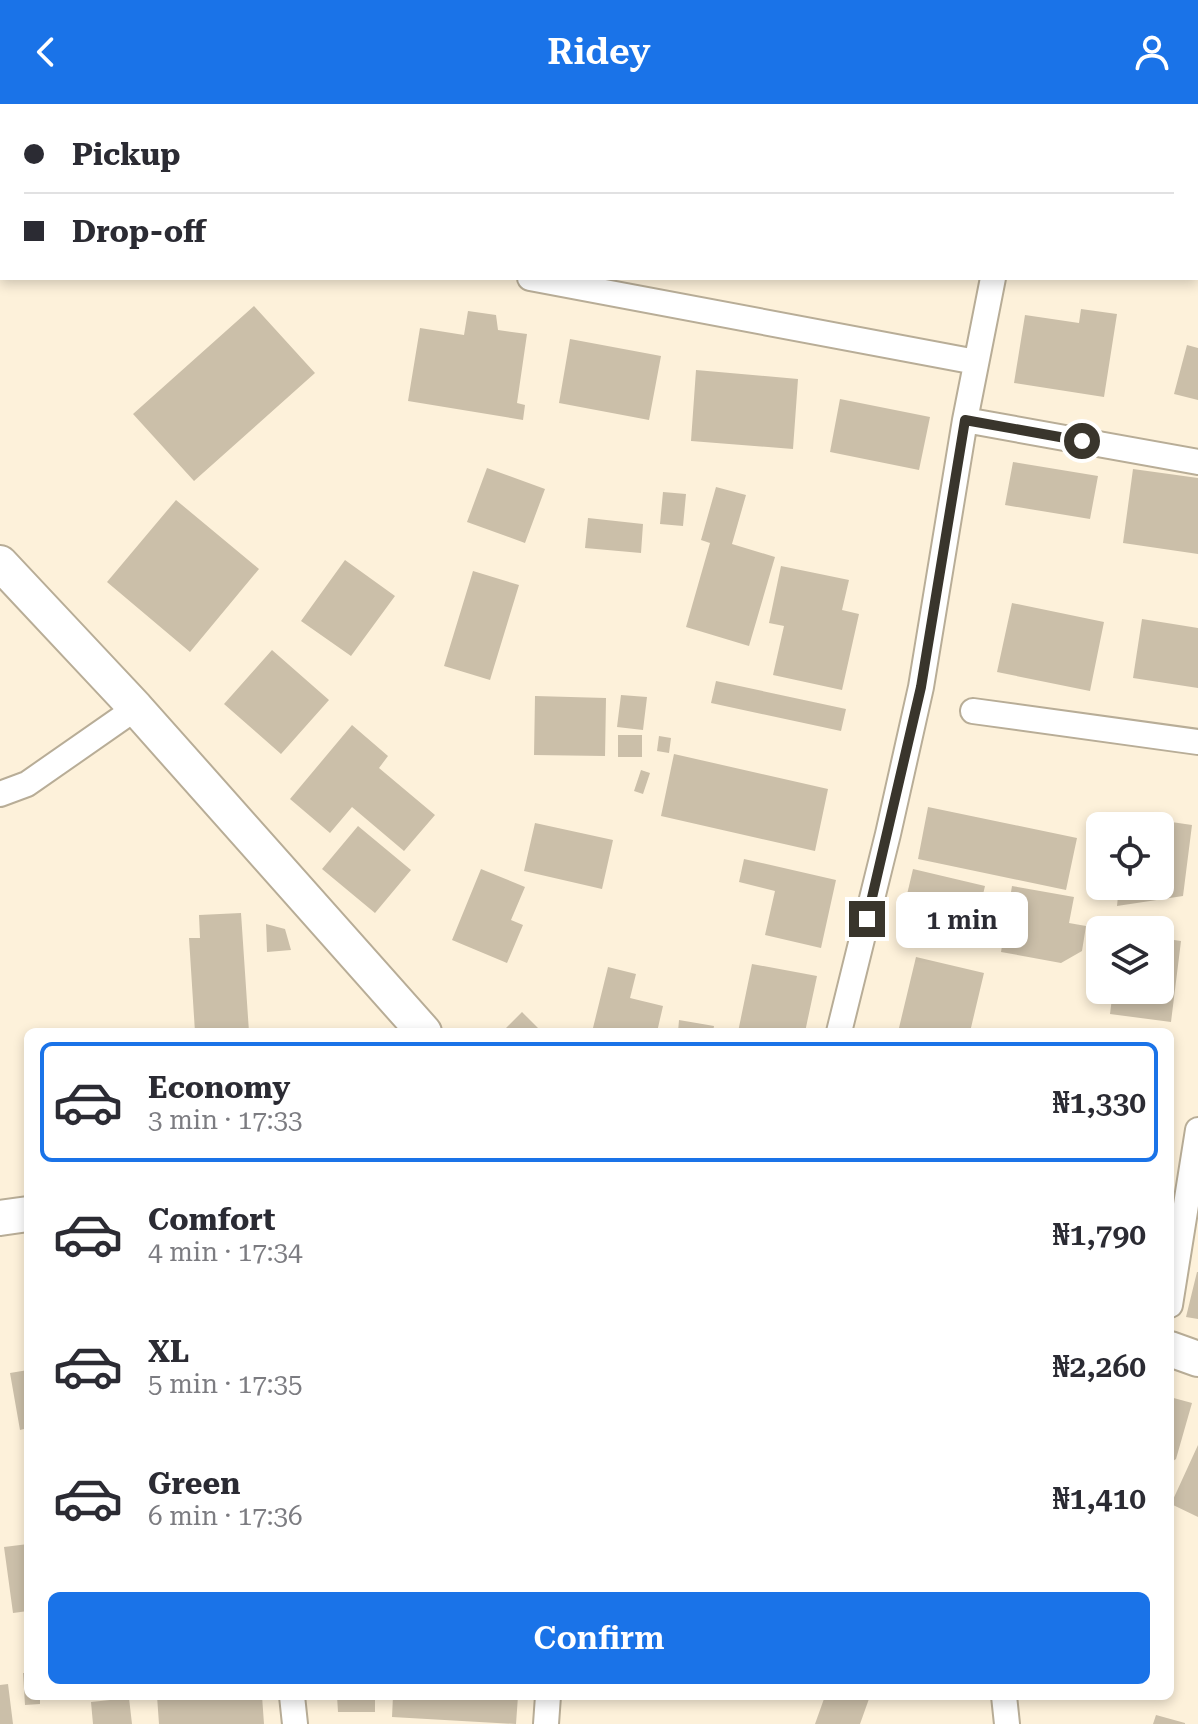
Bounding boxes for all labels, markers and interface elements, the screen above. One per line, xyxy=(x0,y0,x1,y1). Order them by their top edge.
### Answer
icon: back xyxy=(24,30,68,74)
icon: person xyxy=(1130,30,1174,74)
text: Ridey xyxy=(547,31,651,73)
text: Pickup xyxy=(72,137,180,172)
text: Drop-off xyxy=(72,214,206,249)
route start xyxy=(1064,423,1100,459)
map controls xyxy=(1086,812,1174,1004)
button: locate xyxy=(1086,812,1174,900)
callout: 1 min xyxy=(895,891,1027,947)
route end xyxy=(849,901,885,937)
text: 1 min xyxy=(926,905,998,935)
button: layers xyxy=(1086,916,1174,1004)
icon: car xyxy=(52,1066,124,1138)
text: Economy xyxy=(148,1070,290,1105)
text: ₦1,330 xyxy=(1053,1085,1146,1120)
text: 3 min · 17:33 xyxy=(148,1105,303,1135)
icon: car xyxy=(52,1198,124,1270)
text: Comfort xyxy=(148,1202,275,1237)
text: ₦1,790 xyxy=(1053,1217,1146,1252)
text: 4 min · 17:34 xyxy=(148,1237,303,1267)
icon: car xyxy=(52,1330,124,1402)
text: XL xyxy=(148,1334,189,1369)
text: ₦2,260 xyxy=(1053,1349,1146,1384)
text: 5 min · 17:35 xyxy=(148,1369,303,1399)
icon: car xyxy=(52,1462,124,1534)
text: Green xyxy=(148,1466,240,1501)
text: ₦1,410 xyxy=(1053,1481,1146,1516)
text: 6 min · 17:36 xyxy=(148,1501,303,1531)
button: Confirm xyxy=(48,1592,1150,1684)

